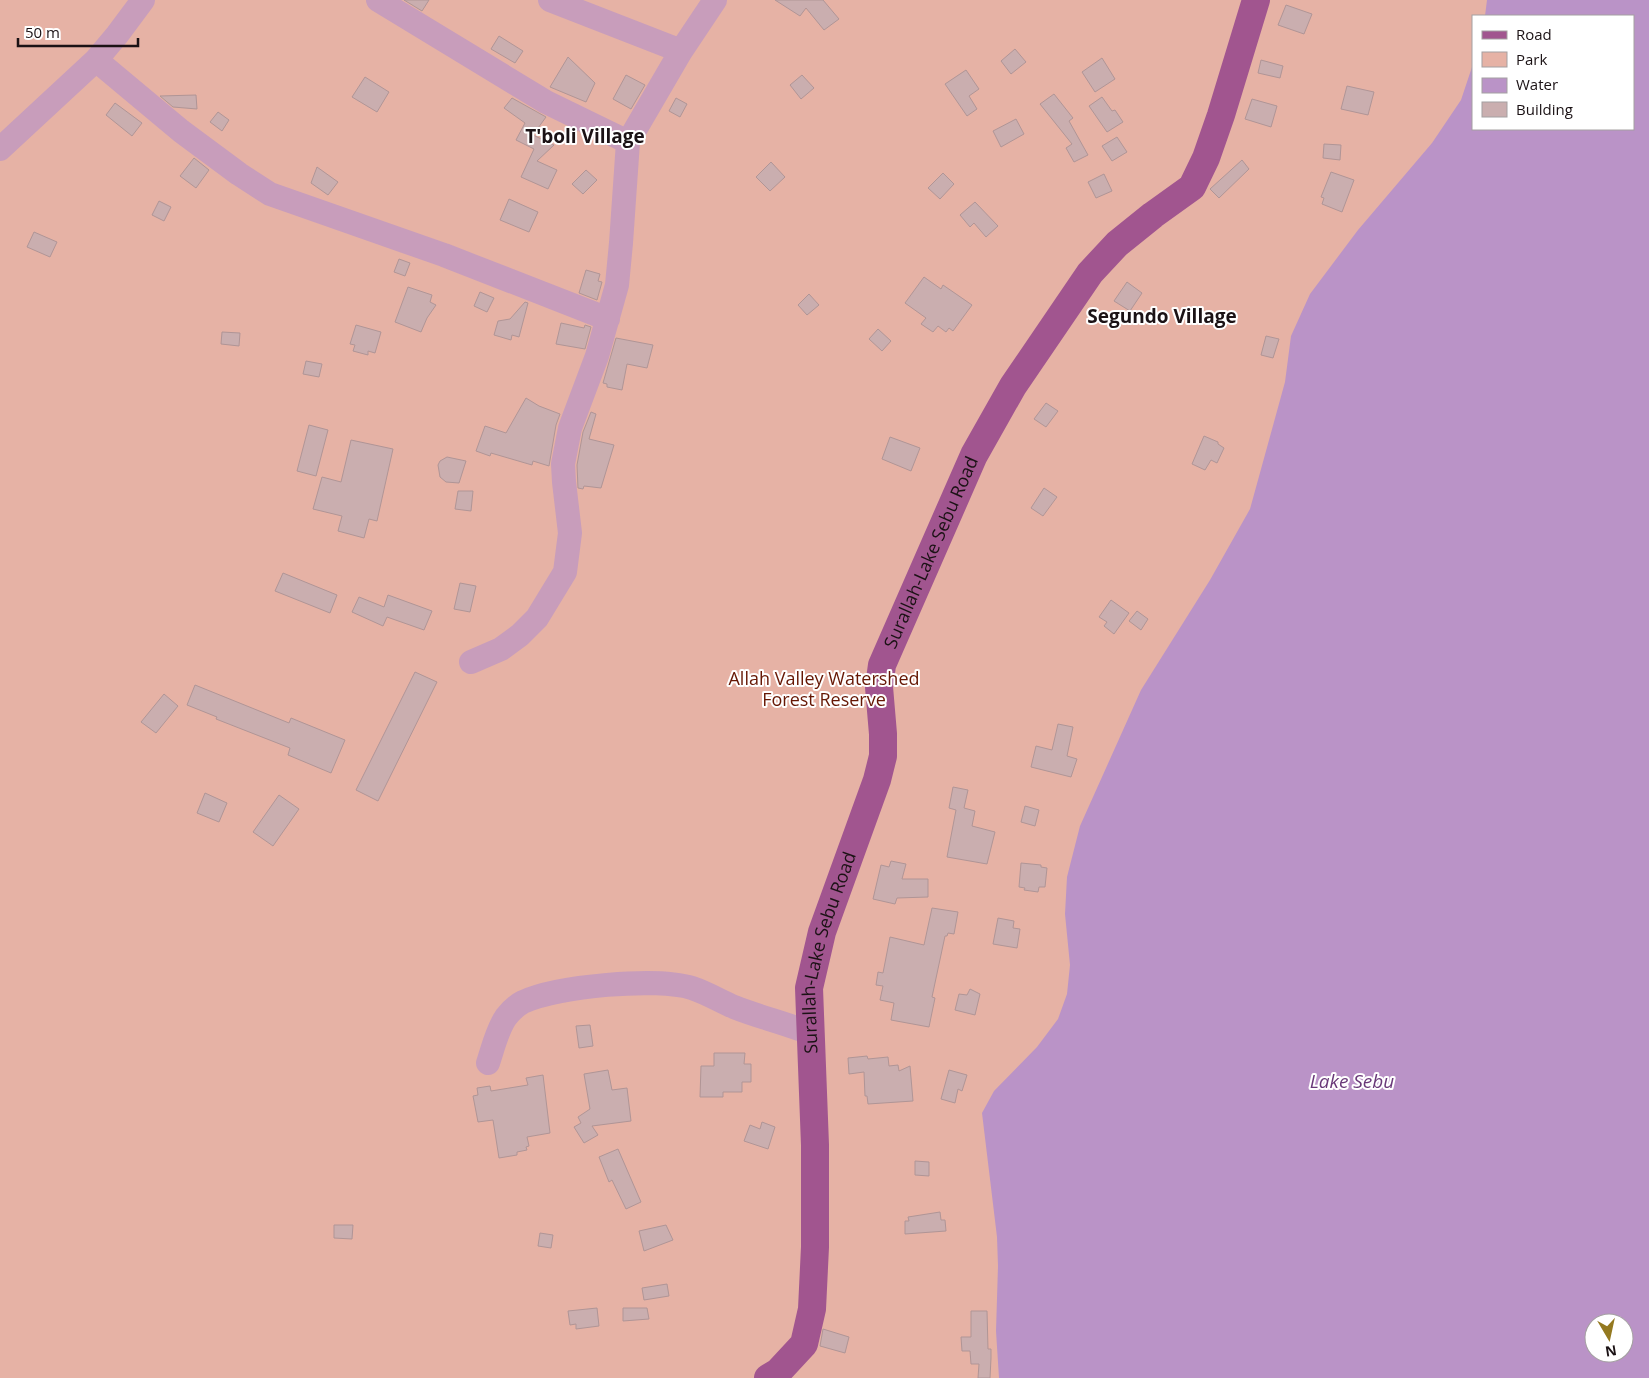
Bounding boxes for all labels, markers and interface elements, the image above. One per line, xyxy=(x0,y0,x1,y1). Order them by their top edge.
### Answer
scale bar xyxy=(18,15,138,47)
legend xyxy=(1472,15,1634,130)
text: 50 m xyxy=(25,22,60,42)
text: Road xyxy=(1516,24,1552,44)
text: Park xyxy=(1516,49,1547,69)
text: Water xyxy=(1516,74,1558,94)
text: Building xyxy=(1516,99,1573,119)
district label: T'boli Village xyxy=(525,123,645,149)
district label: Segundo Village xyxy=(1087,303,1237,329)
street label: Surallah-Lake Sebu Road xyxy=(878,452,983,652)
park label: Allah Valley Watershed Forest Reserve xyxy=(728,666,920,711)
street label: Surallah-Lake Sebu Road xyxy=(796,848,861,1054)
water label: Lake Sebu xyxy=(1310,1068,1394,1094)
north arrow xyxy=(1584,1313,1634,1363)
text: N xyxy=(1604,1341,1618,1362)

